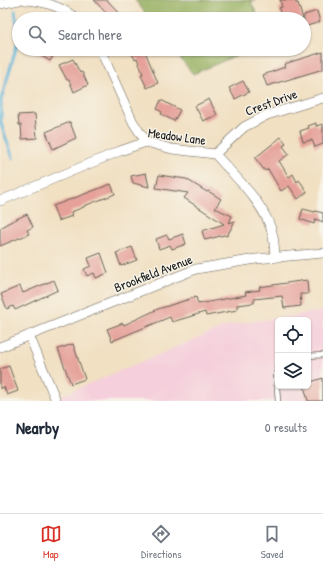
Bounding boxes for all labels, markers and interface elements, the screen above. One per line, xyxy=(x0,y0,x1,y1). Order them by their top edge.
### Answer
search box xyxy=(12,12,311,56)
icon: search xyxy=(26,23,48,45)
text: Search here xyxy=(58,24,122,45)
street label: Crest Drive xyxy=(242,84,300,120)
street label: Meadow Lane xyxy=(147,123,207,149)
street label: Brookfield Avenue xyxy=(111,250,195,296)
map controls xyxy=(275,317,311,389)
button: locate xyxy=(275,317,311,353)
button: layers xyxy=(275,353,311,389)
text: Nearby xyxy=(16,416,59,439)
text: 0 results xyxy=(265,418,307,436)
tab: Map xyxy=(40,523,62,561)
tab: Directions xyxy=(141,523,182,561)
tab: Saved xyxy=(261,523,283,561)

